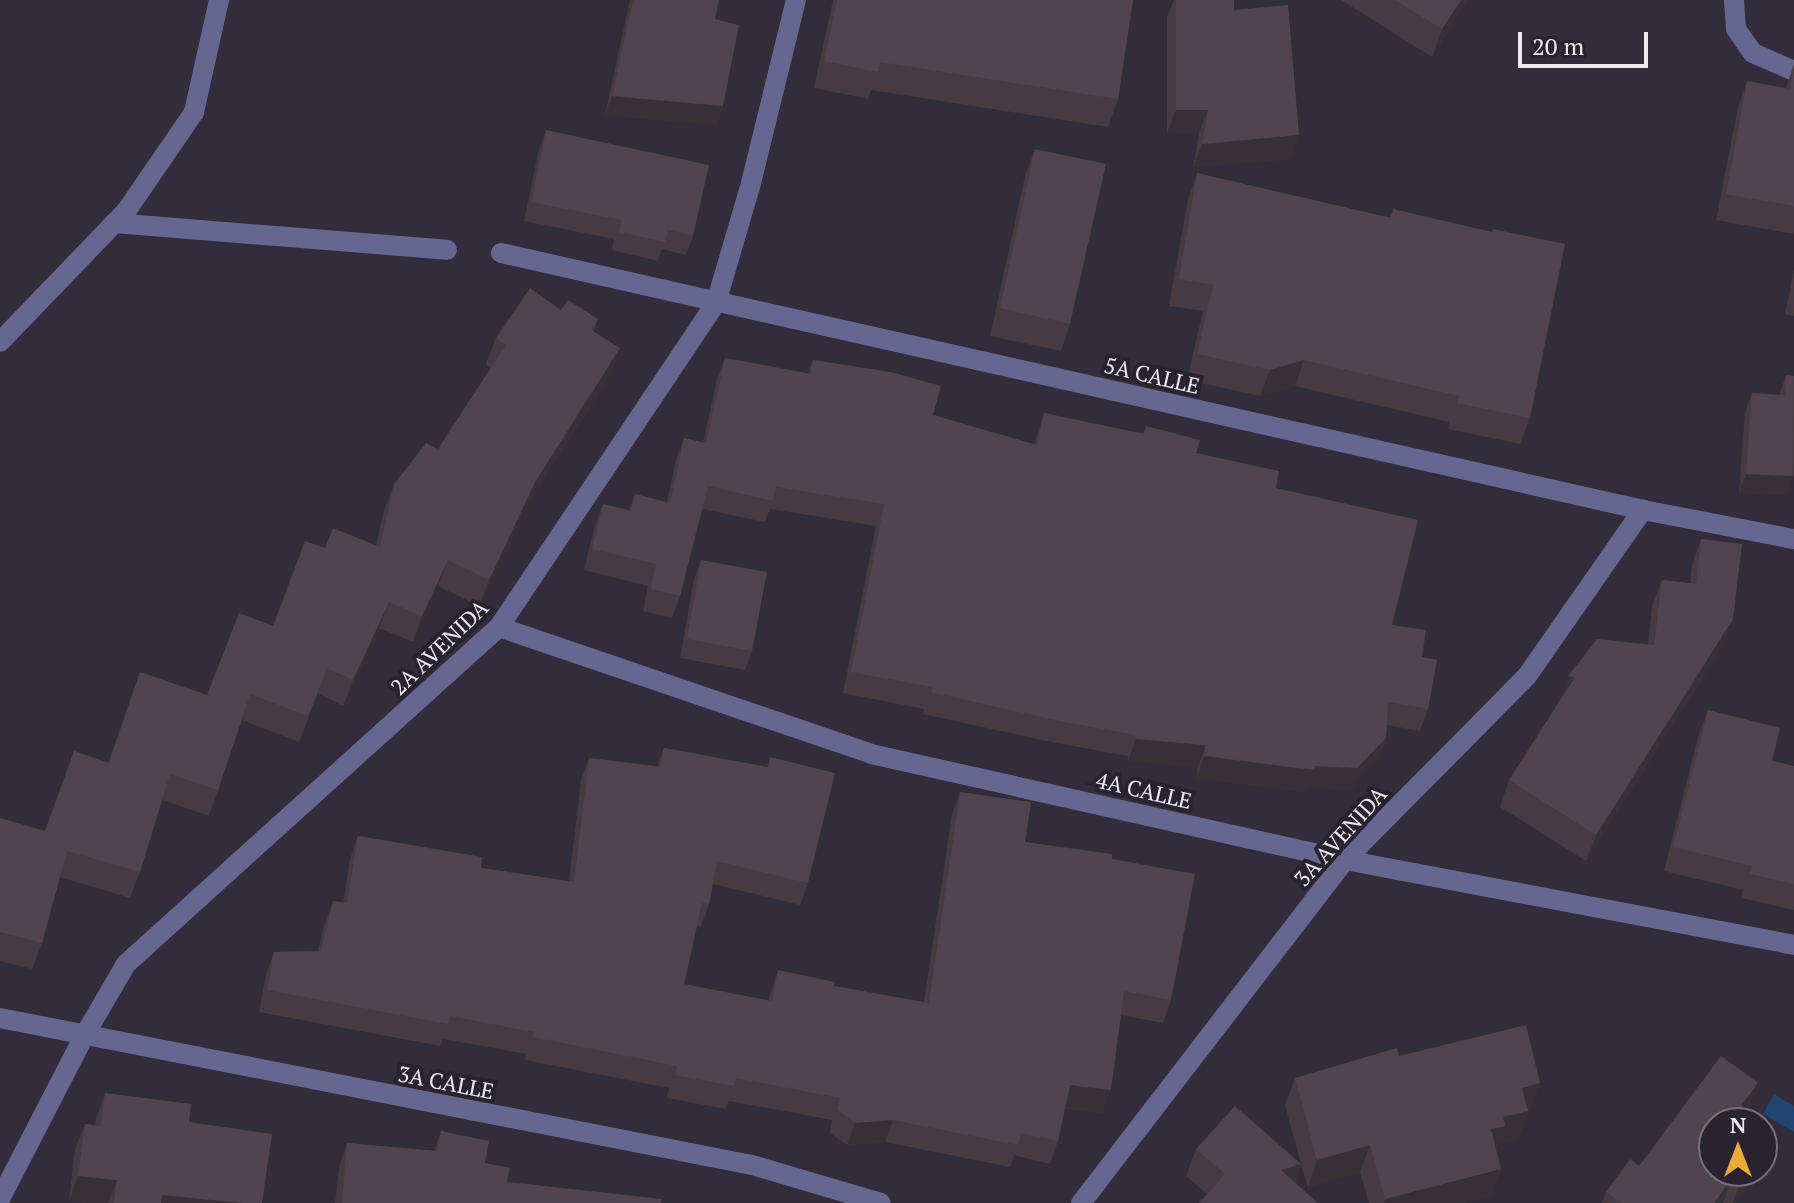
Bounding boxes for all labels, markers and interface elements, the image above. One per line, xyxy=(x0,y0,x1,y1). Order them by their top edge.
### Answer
scale bar xyxy=(1522,16,1652,66)
text: 20 m xyxy=(1532,30,1584,62)
street label: 5A CALLE xyxy=(1101,351,1203,399)
street label: 2A AVENIDA xyxy=(385,594,493,700)
street label: 4A CALLE xyxy=(1093,766,1195,814)
street label: 3A AVENIDA xyxy=(1288,780,1392,892)
street label: 3A CALLE xyxy=(396,1060,496,1104)
north arrow xyxy=(1698,1107,1778,1187)
text: N xyxy=(1730,1110,1746,1139)

